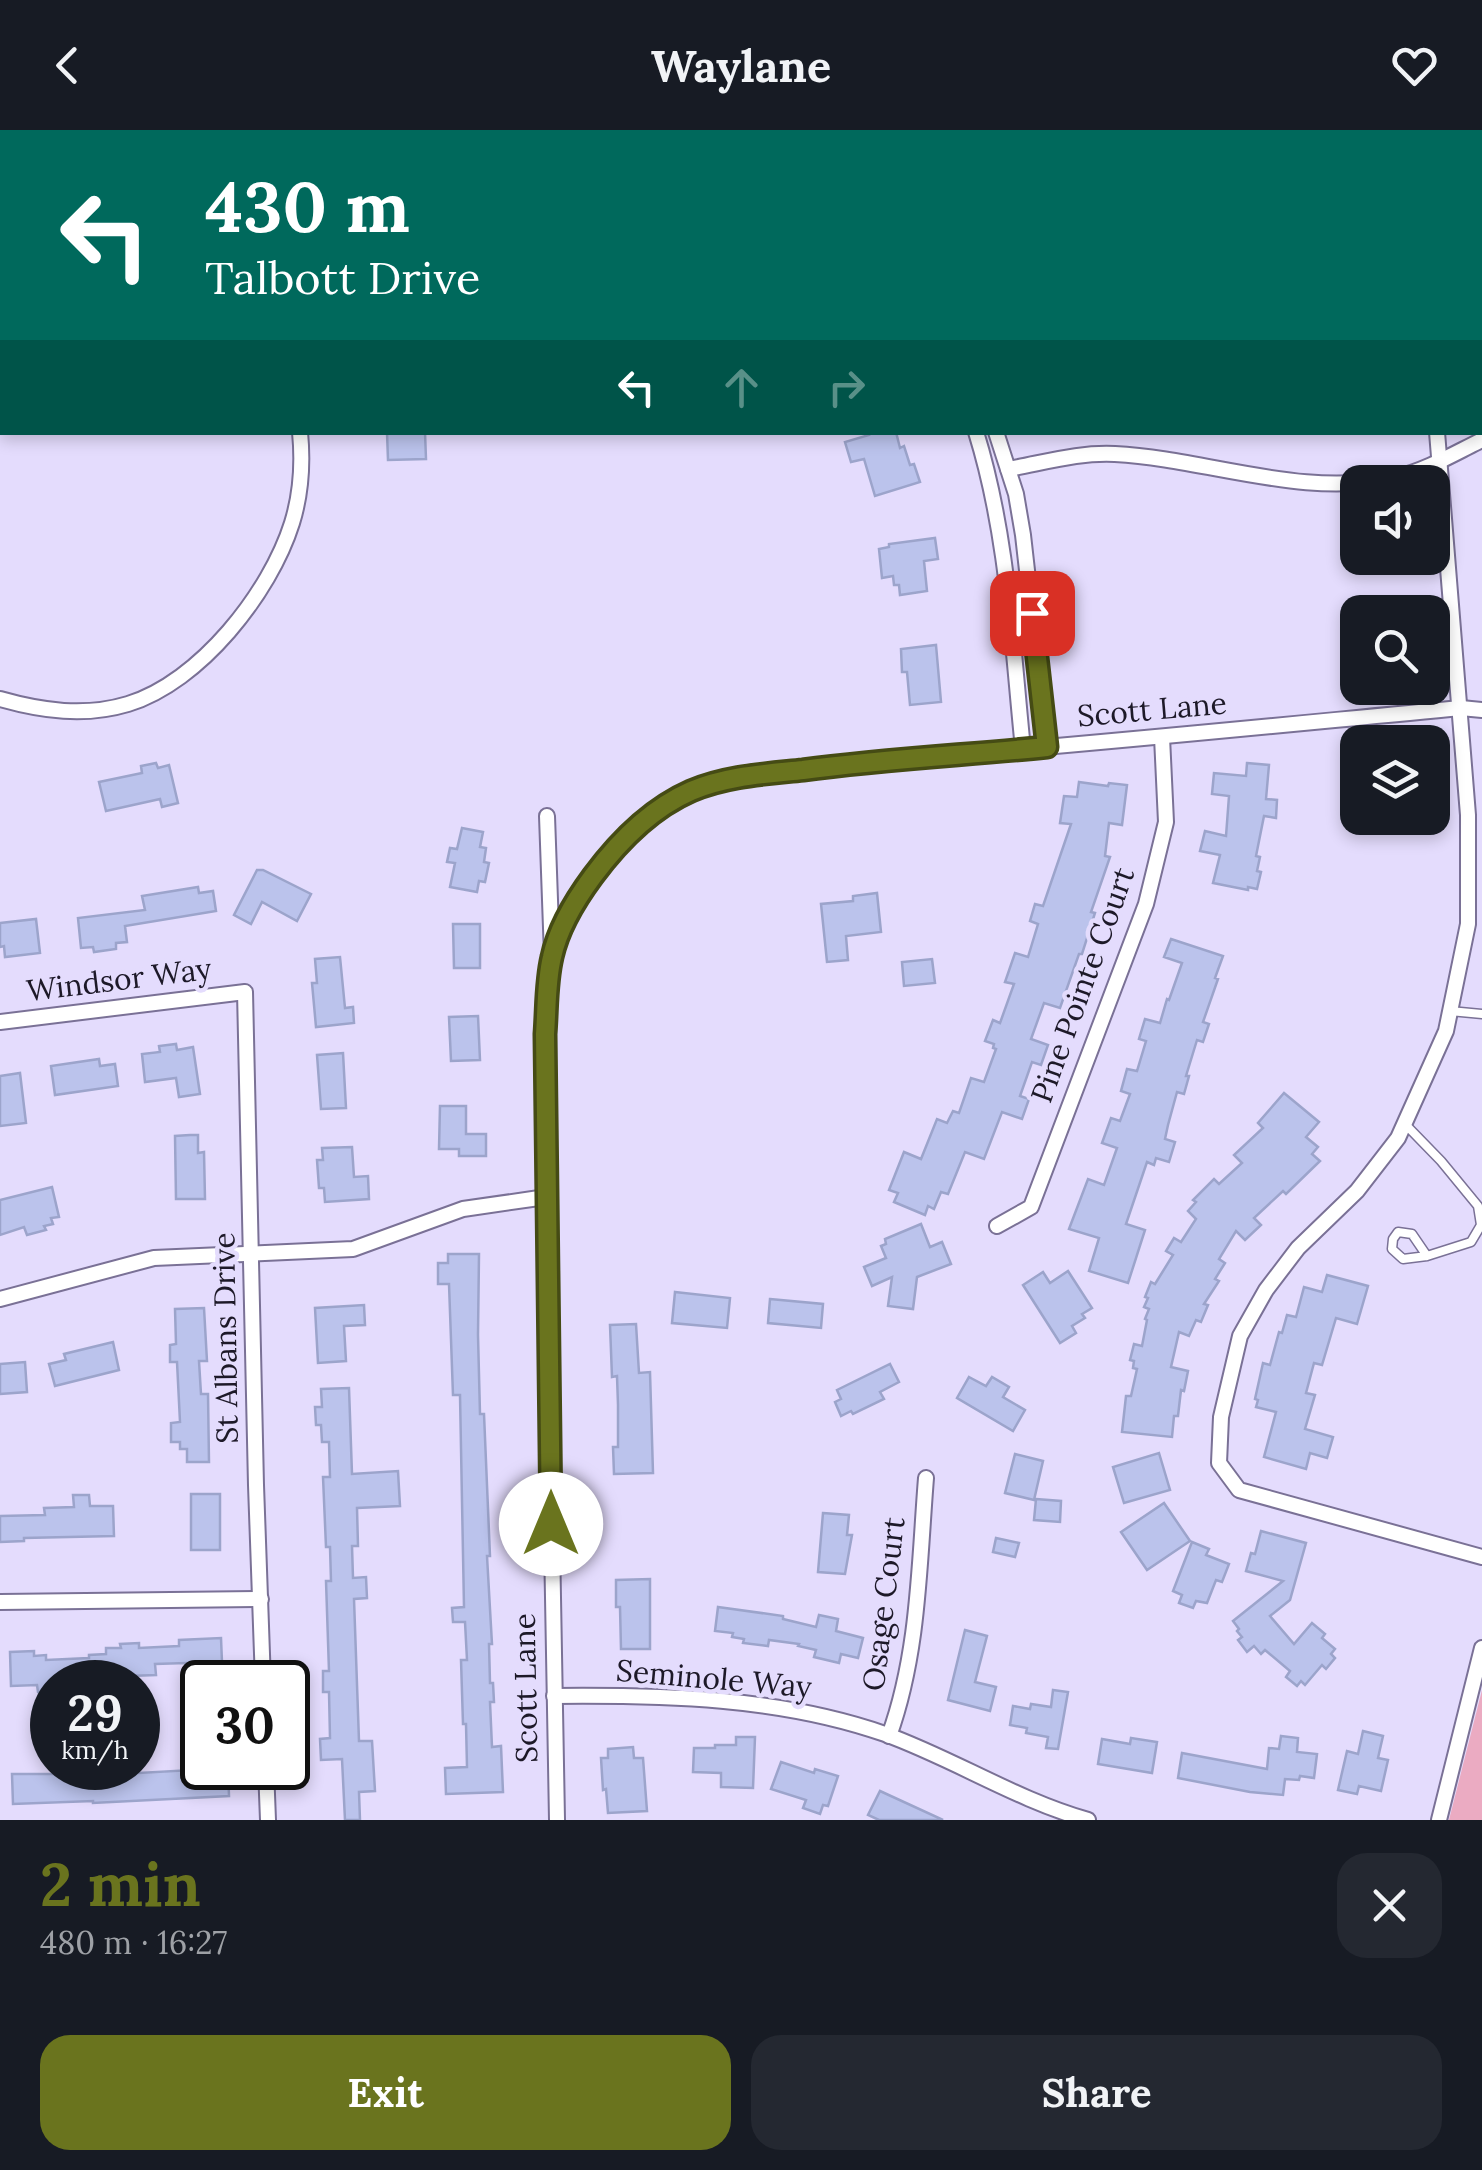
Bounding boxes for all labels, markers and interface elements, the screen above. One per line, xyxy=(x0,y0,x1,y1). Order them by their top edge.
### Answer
text: Waylane xyxy=(651,37,831,94)
icon: back xyxy=(40,38,95,93)
icon: heart xyxy=(1387,38,1442,93)
text: 430 m xyxy=(205,162,410,251)
icon: left xyxy=(40,170,170,300)
text: Talbott Drive xyxy=(205,249,480,306)
icon: left xyxy=(609,360,664,415)
icon: ahead xyxy=(714,360,769,415)
icon: right xyxy=(819,360,874,415)
map controls xyxy=(1340,465,1450,835)
button: sound xyxy=(1340,465,1450,575)
pin xyxy=(990,571,1075,656)
icon: arrive xyxy=(1005,586,1060,641)
button: search xyxy=(1340,595,1450,705)
street label: Scott Lane xyxy=(1076,684,1228,734)
button: layers xyxy=(1340,725,1450,835)
street label: Pine Pointe Court xyxy=(1022,861,1142,1108)
street label: Windsor Way xyxy=(24,949,214,1010)
street label: St Albans Drive xyxy=(204,1232,246,1444)
position arrow xyxy=(499,1472,603,1576)
street label: Osage Court xyxy=(853,1514,914,1693)
street label: Scott Lane xyxy=(505,1613,545,1763)
street label: Seminole Way xyxy=(615,1651,814,1706)
speed limit sign: 30 xyxy=(180,1660,310,1790)
text: 29 xyxy=(67,1681,123,1745)
text: km/h xyxy=(61,1734,129,1766)
text: 2 min xyxy=(40,1846,201,1922)
button: close xyxy=(1337,1853,1442,1958)
text: 480 m · 16:27 xyxy=(40,1922,227,1963)
button: Exit xyxy=(40,2035,731,2150)
button: Share xyxy=(751,2035,1442,2150)

